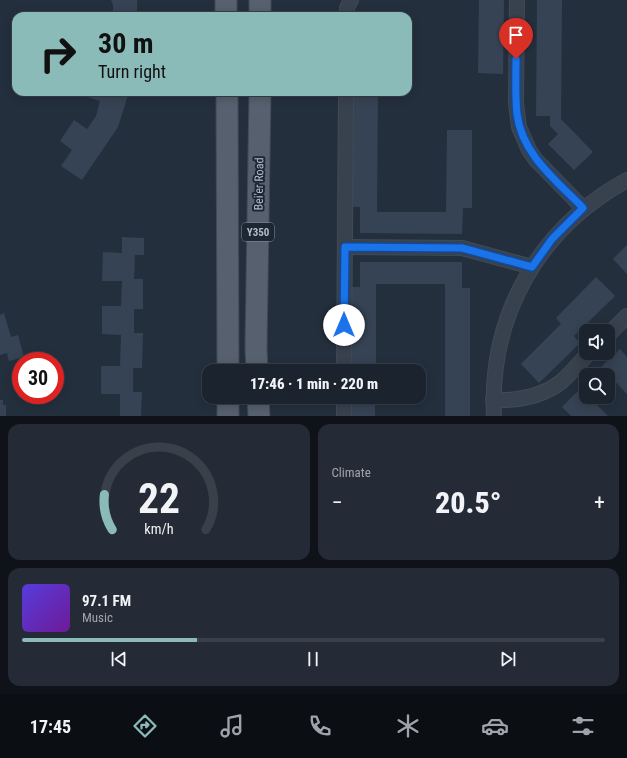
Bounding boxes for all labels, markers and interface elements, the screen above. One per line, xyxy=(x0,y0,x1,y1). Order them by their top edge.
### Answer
pin xyxy=(499,18,533,59)
icon: arrive xyxy=(505,24,527,46)
text: 30 m xyxy=(98,27,154,60)
icon: right xyxy=(32,28,84,80)
text: Turn right xyxy=(98,61,166,82)
street label: Bei'er Road xyxy=(252,157,266,211)
road number: Y350 xyxy=(242,223,274,241)
position arrow xyxy=(323,304,365,346)
map controls xyxy=(579,324,615,404)
button: sound xyxy=(579,324,615,360)
speed limit sign: 30 xyxy=(12,352,64,404)
button: search xyxy=(579,368,615,404)
text: 17:46 · 1 min · 220 m xyxy=(250,375,378,393)
text: Climate xyxy=(332,465,371,480)
text: 22 xyxy=(138,474,180,523)
text: 20.5° xyxy=(435,485,502,520)
text: − xyxy=(332,490,343,515)
text: + xyxy=(594,490,605,515)
text: km/h xyxy=(144,521,173,537)
text: 97.1 FM xyxy=(82,592,131,610)
text: Music xyxy=(82,610,113,625)
icon: previous xyxy=(108,648,130,670)
icon: pause xyxy=(302,648,324,670)
icon: next xyxy=(497,648,519,670)
icon: directions xyxy=(131,712,159,740)
icon: music xyxy=(218,712,246,740)
icon: phone xyxy=(306,712,334,740)
icon: climate xyxy=(394,712,422,740)
icon: car xyxy=(481,712,509,740)
icon: filters xyxy=(569,712,597,740)
text: 17:45 xyxy=(30,716,71,737)

